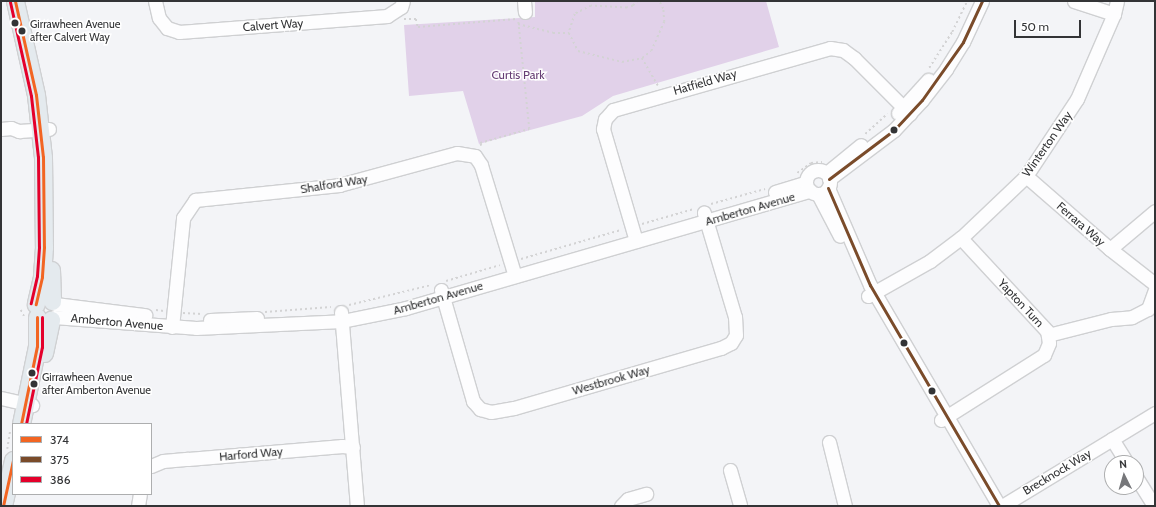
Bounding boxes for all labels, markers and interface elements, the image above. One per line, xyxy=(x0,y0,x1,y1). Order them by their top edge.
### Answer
scale bar xyxy=(1016,12,1083,38)
street label: Calvert Way xyxy=(242,16,304,34)
unlabelled marker xyxy=(10,18,20,28)
place label: Girrawheen Avenue after Calvert Way xyxy=(30,18,120,44)
text: 50 m xyxy=(1021,19,1049,34)
marker: Girrawheen Avenue after Calvert Way xyxy=(17,26,27,36)
street label: Hatfield Way xyxy=(672,66,738,98)
park label: Curtis Park xyxy=(491,68,545,82)
street label: Winterton Way xyxy=(1019,108,1075,180)
unlabelled marker xyxy=(889,125,899,135)
street label: Shalford Way xyxy=(299,172,369,196)
street label: Amberton Avenue xyxy=(704,189,796,229)
street label: Ferrara Way xyxy=(1054,199,1108,249)
street label: Yapton Turn xyxy=(995,276,1047,330)
street label: Amberton Avenue xyxy=(392,278,484,318)
street label: Amberton Avenue xyxy=(70,311,164,333)
unlabelled marker xyxy=(899,338,909,348)
street label: Westbrook Way xyxy=(571,362,651,398)
unlabelled marker xyxy=(27,368,37,378)
place label: Girrawheen Avenue after Amberton Avenue xyxy=(42,371,151,397)
marker: Girrawheen Avenue after Amberton Avenue xyxy=(29,379,39,389)
unlabelled marker xyxy=(927,386,937,396)
legend xyxy=(12,423,152,495)
text: 374 xyxy=(50,432,69,447)
street label: Harford Way xyxy=(219,444,283,464)
street label: Brecknock Way xyxy=(1020,446,1094,498)
text: 375 xyxy=(50,452,69,467)
north arrow xyxy=(1104,455,1144,495)
text: N xyxy=(1119,457,1128,471)
text: 386 xyxy=(50,472,71,487)

